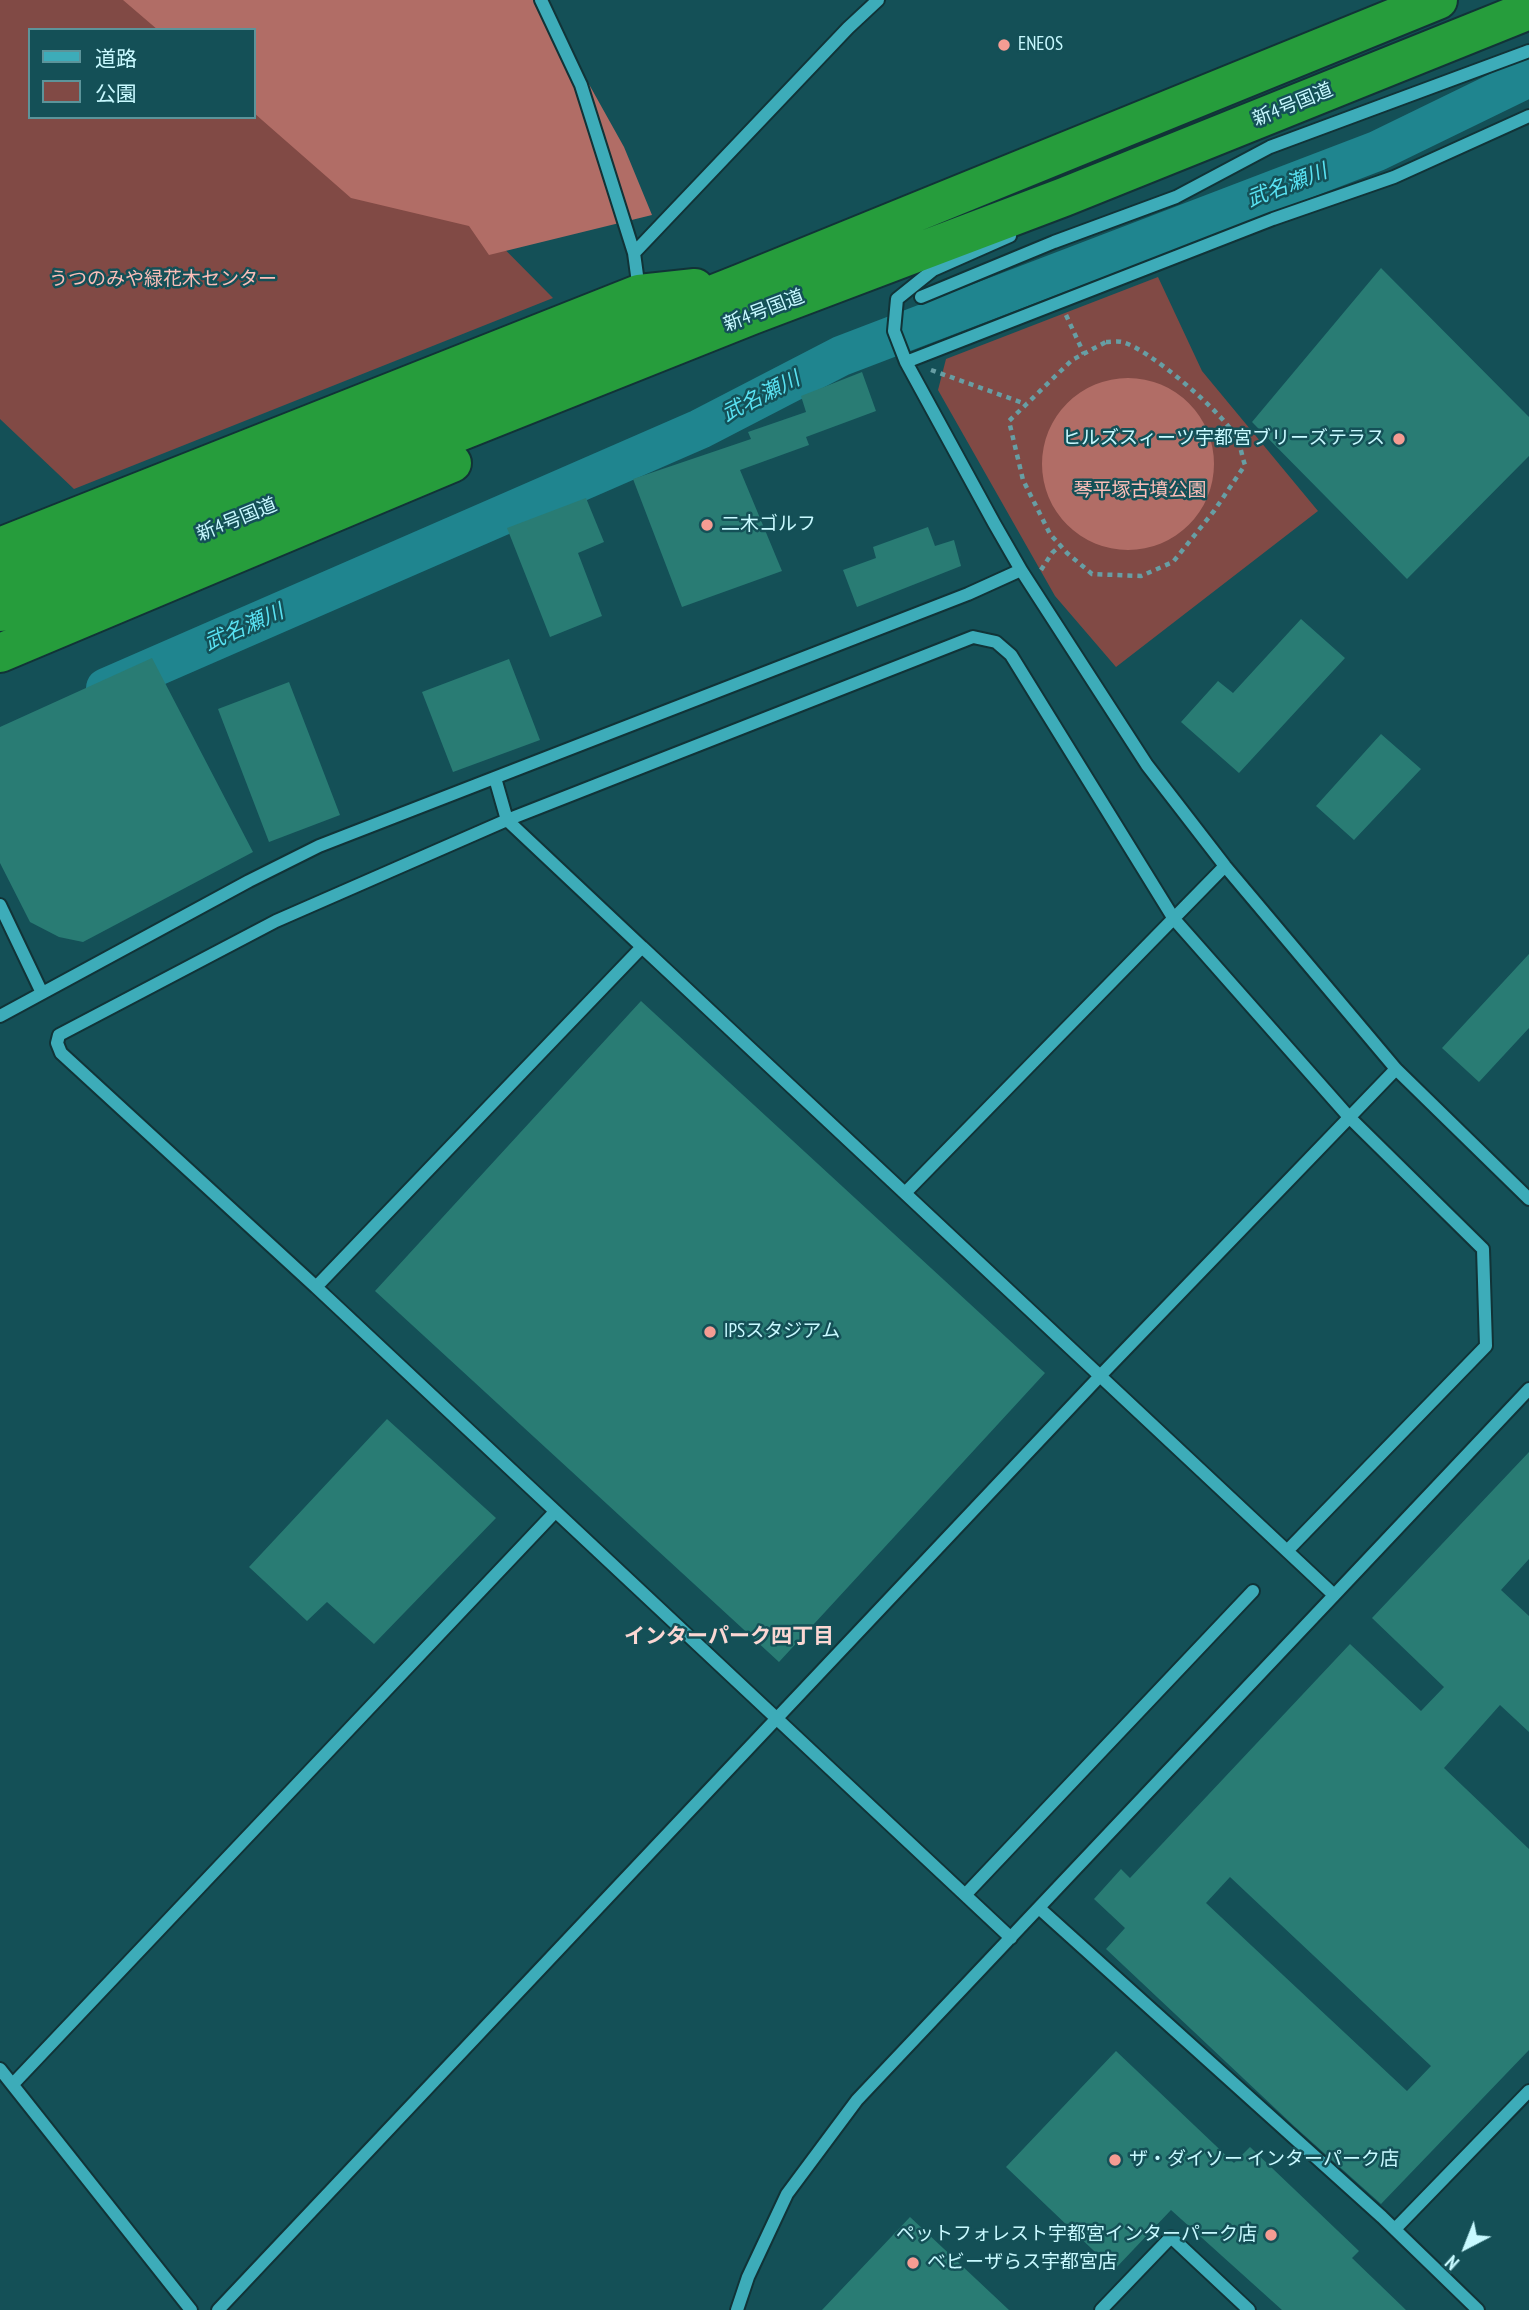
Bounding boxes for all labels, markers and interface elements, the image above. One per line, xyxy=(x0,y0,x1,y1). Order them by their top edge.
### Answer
legend xyxy=(28,28,256,119)
place label: ENEOS xyxy=(1018,34,1063,56)
marker: ENEOS xyxy=(996,37,1012,53)
text: 道路 xyxy=(95,45,137,72)
street label: 新4号国道 xyxy=(1250,79,1336,131)
text: 公園 xyxy=(95,80,137,107)
water label: 武名瀬川 xyxy=(1243,159,1331,213)
park label: うつのみや緑花木センター xyxy=(49,269,277,291)
street label: 新4号国道 xyxy=(720,285,808,337)
water label: 武名瀬川 xyxy=(718,367,804,427)
place label: ヒルズスィーツ宇都宮ブリーズテラス xyxy=(1062,428,1385,450)
marker: ヒルズスィーツ宇都宮ブリーズテラス xyxy=(1391,431,1407,447)
park label: 琴平塚古墳公園 xyxy=(1074,480,1206,502)
street label: 新4号国道 xyxy=(194,494,280,546)
place label: 二木ゴルフ xyxy=(721,514,816,536)
marker: 二木ゴルフ xyxy=(699,517,715,533)
water label: 武名瀬川 xyxy=(201,599,287,657)
place label: IPSスタジアム xyxy=(724,1321,840,1343)
marker: IPSスタジアム xyxy=(702,1324,718,1340)
district label: インターパーク四丁目 xyxy=(624,1624,834,1650)
place label: ザ・ダイソー インターパーク店 xyxy=(1129,2149,1399,2171)
marker: ザ・ダイソー インターパーク店 xyxy=(1107,2152,1123,2168)
north arrow xyxy=(1431,2212,1501,2282)
place label: ペットフォレスト宇都宮インターパーク店 xyxy=(896,2224,1257,2246)
marker: ペットフォレスト宇都宮インターパーク店 xyxy=(1263,2227,1279,2243)
text: N xyxy=(1440,2250,1464,2275)
place label: ベビーザらス宇都宮店 xyxy=(927,2252,1117,2274)
marker: ベビーザらス宇都宮店 xyxy=(905,2255,921,2271)

